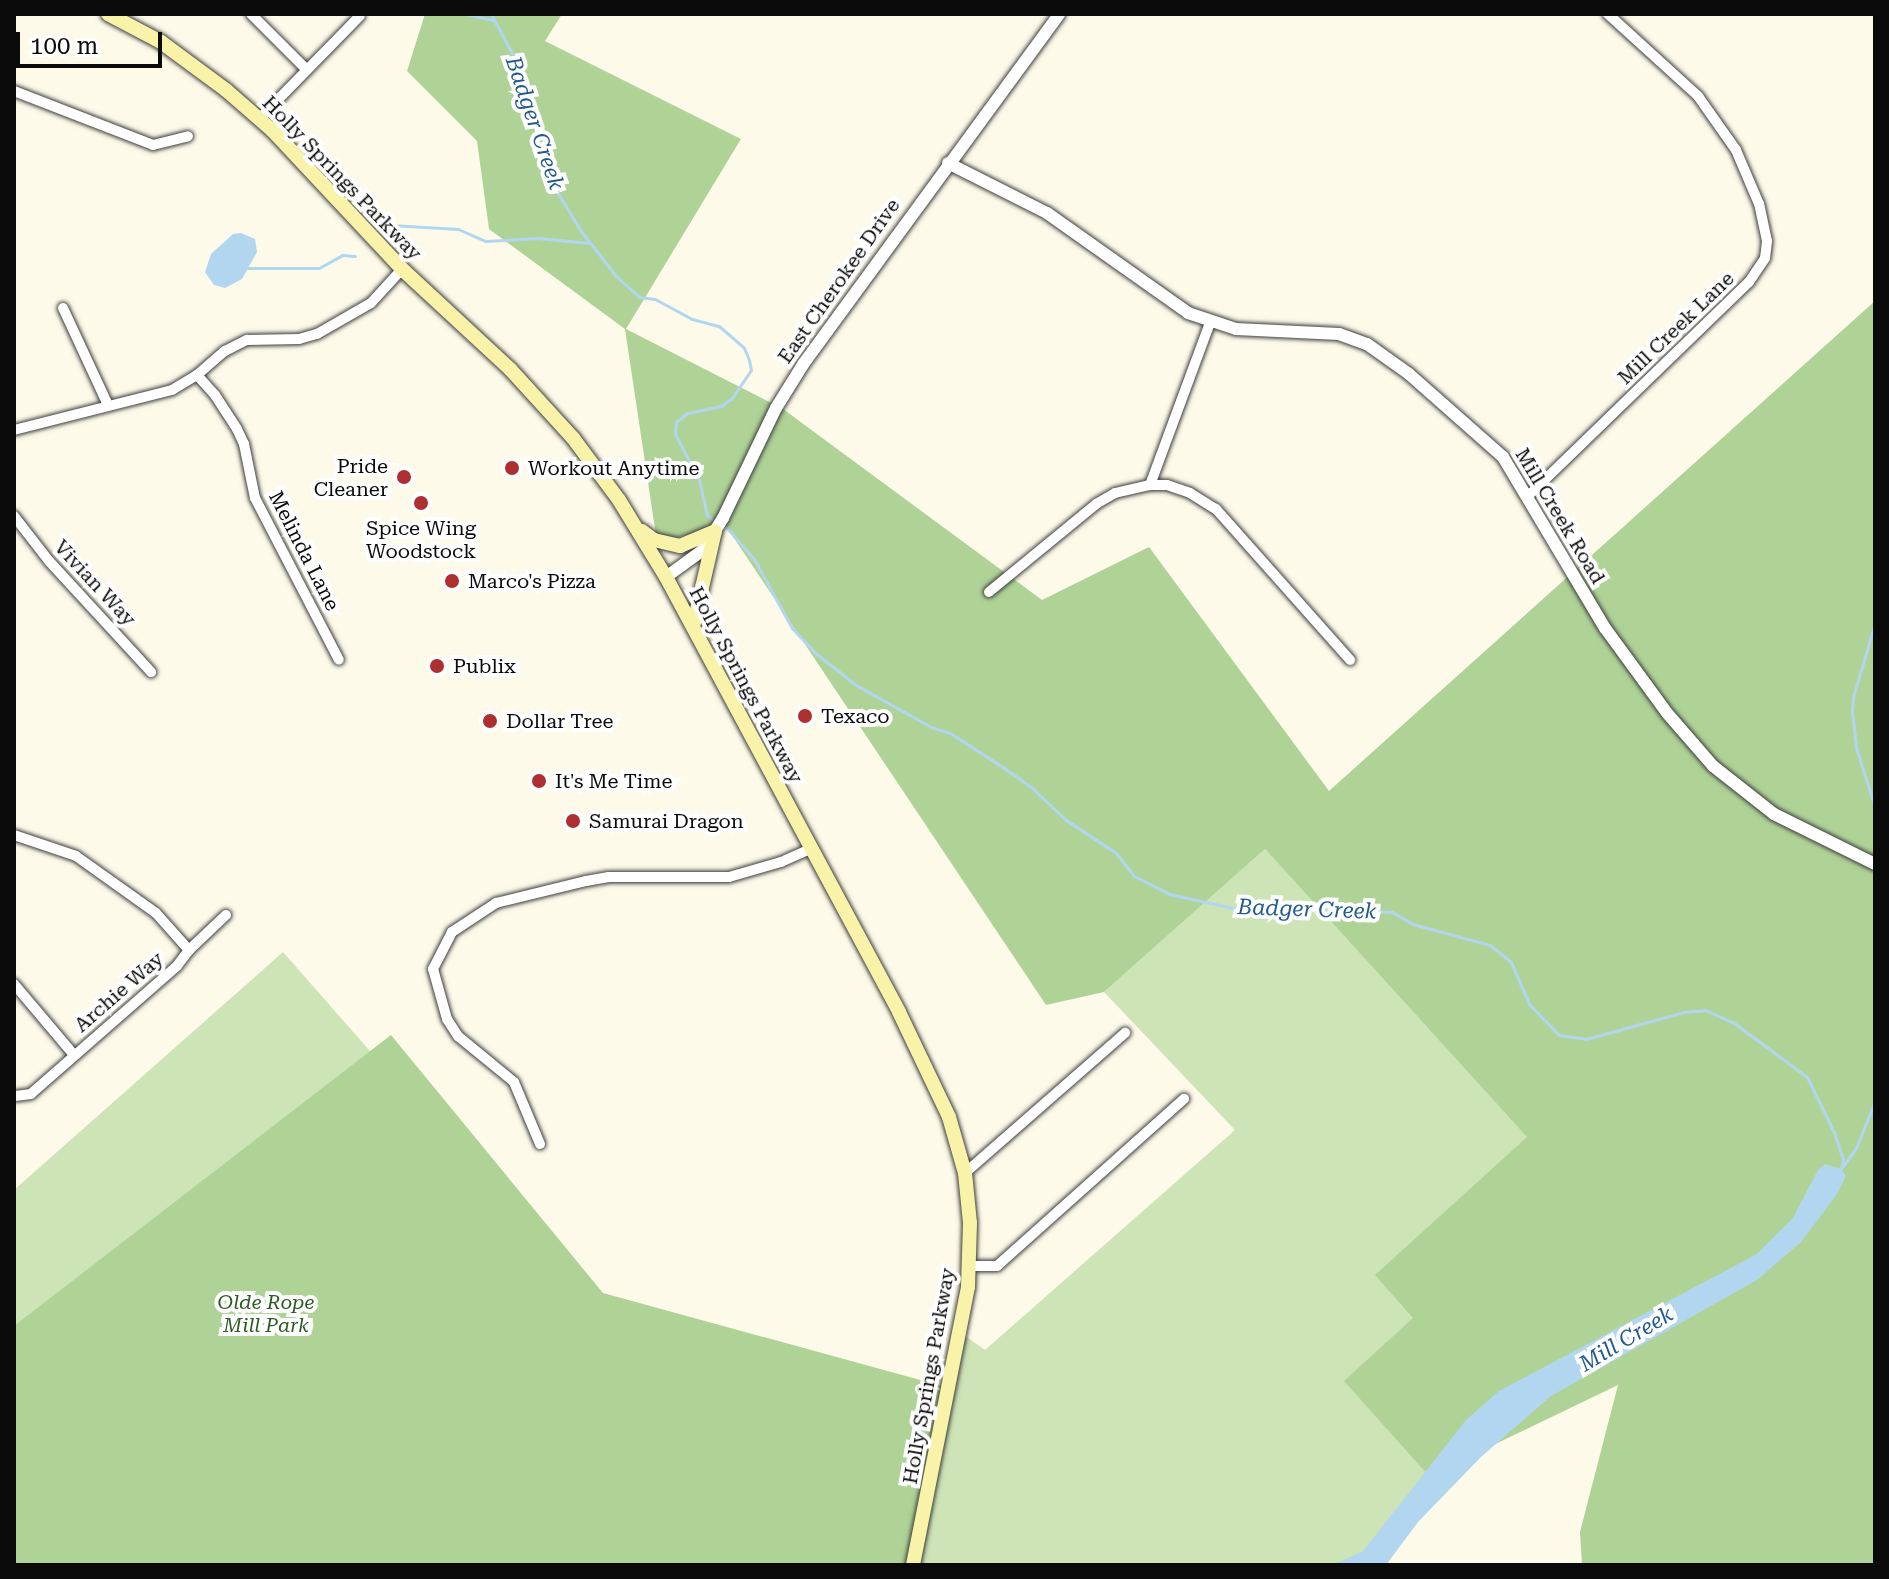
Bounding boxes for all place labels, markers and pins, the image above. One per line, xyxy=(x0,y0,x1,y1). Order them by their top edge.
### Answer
place label: Pride Cleaner xyxy=(314,454,388,501)
place label: Workout Anytime xyxy=(528,456,699,480)
marker: Workout Anytime xyxy=(503,459,521,477)
marker: Pride Cleaner xyxy=(395,468,413,486)
marker: Spice Wing Woodstock xyxy=(412,494,430,512)
place label: Spice Wing Woodstock xyxy=(366,516,476,563)
place label: Marco's Pizza xyxy=(468,569,596,593)
marker: Marco's Pizza xyxy=(443,572,461,590)
place label: Publix xyxy=(453,654,516,678)
marker: Publix xyxy=(428,657,446,675)
place label: Texaco xyxy=(821,704,889,728)
marker: Texaco xyxy=(796,707,814,725)
place label: Dollar Tree xyxy=(506,709,614,733)
marker: Dollar Tree xyxy=(481,712,499,730)
place label: It's Me Time xyxy=(555,769,672,793)
marker: It's Me Time xyxy=(530,772,548,790)
place label: Samurai Dragon xyxy=(589,809,744,833)
marker: Samurai Dragon xyxy=(564,812,582,830)

